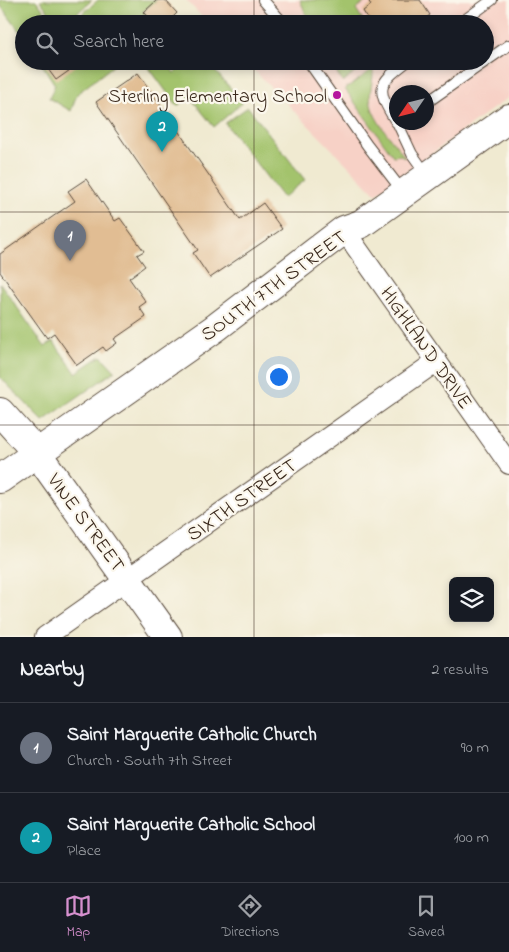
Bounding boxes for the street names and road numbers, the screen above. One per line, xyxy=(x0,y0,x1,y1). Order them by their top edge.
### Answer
street label: SOUTH 7TH STREET xyxy=(196,224,353,350)
street label: HIGHLAND DRIVE xyxy=(372,281,478,416)
street label: SIXTH STREET xyxy=(182,452,303,550)
street label: VINE STREET xyxy=(39,467,131,579)

